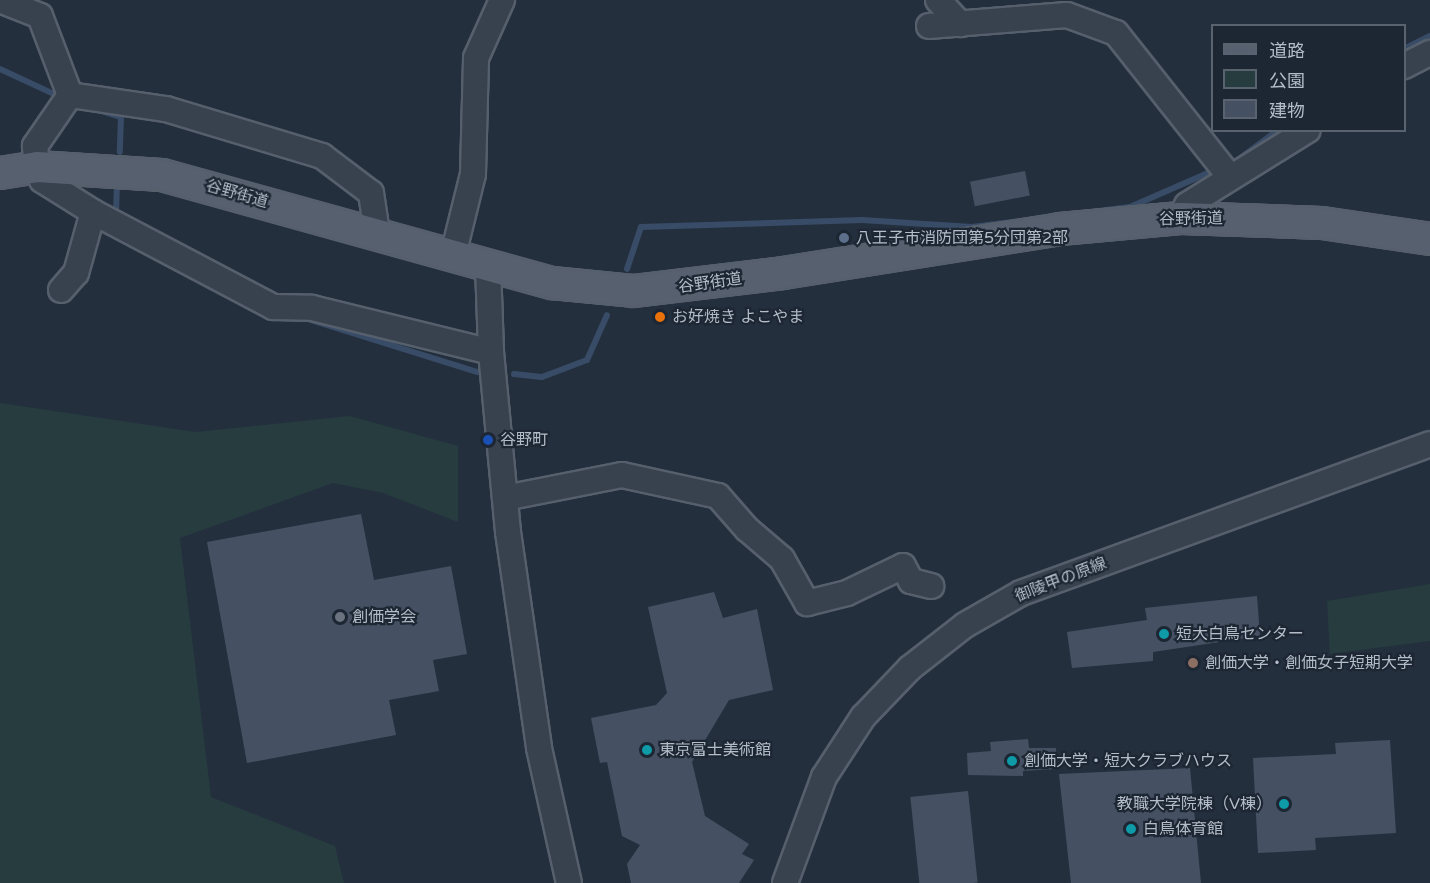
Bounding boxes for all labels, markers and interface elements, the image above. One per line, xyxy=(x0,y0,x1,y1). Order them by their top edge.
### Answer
legend xyxy=(1211,24,1406,132)
text: 道路 xyxy=(1269,40,1305,62)
text: 公園 xyxy=(1269,70,1305,92)
text: 建物 xyxy=(1269,100,1305,122)
street label: 谷野街道 xyxy=(204,176,270,212)
street label: 谷野街道 xyxy=(1159,209,1223,229)
place label: 八王子市消防団第5分団第2部 xyxy=(856,228,1068,248)
marker: 八王子市消防団第5分団第2部 xyxy=(837,231,851,245)
street label: 谷野街道 xyxy=(677,269,743,297)
place label: お好焼き よこやま xyxy=(672,307,804,327)
marker: お好焼き よこやま xyxy=(653,310,667,324)
place label: 谷野町 xyxy=(500,430,548,450)
marker: 谷野町 xyxy=(481,433,495,447)
street label: 御陵甲の原線 xyxy=(1013,554,1109,606)
place label: 創価学会 xyxy=(352,607,416,627)
marker: 創価学会 xyxy=(333,610,347,624)
place label: 短大白鳥センター xyxy=(1176,624,1304,644)
marker: 短大白鳥センター xyxy=(1157,627,1171,641)
place label: 創価大学・創価女子短期大学 xyxy=(1205,653,1413,673)
marker: 創価大学・創価女子短期大学 xyxy=(1186,656,1200,670)
place label: 東京富士美術館 xyxy=(659,740,771,760)
marker: 東京富士美術館 xyxy=(640,743,654,757)
place label: 創価大学・短大クラブハウス xyxy=(1024,751,1232,771)
marker: 創価大学・短大クラブハウス xyxy=(1005,754,1019,768)
place label: 教職大学院棟（V棟） xyxy=(1117,794,1272,814)
marker: 教職大学院棟（V棟） xyxy=(1277,797,1291,811)
place label: 白鳥体育館 xyxy=(1143,819,1223,839)
marker: 白鳥体育館 xyxy=(1124,822,1138,836)

